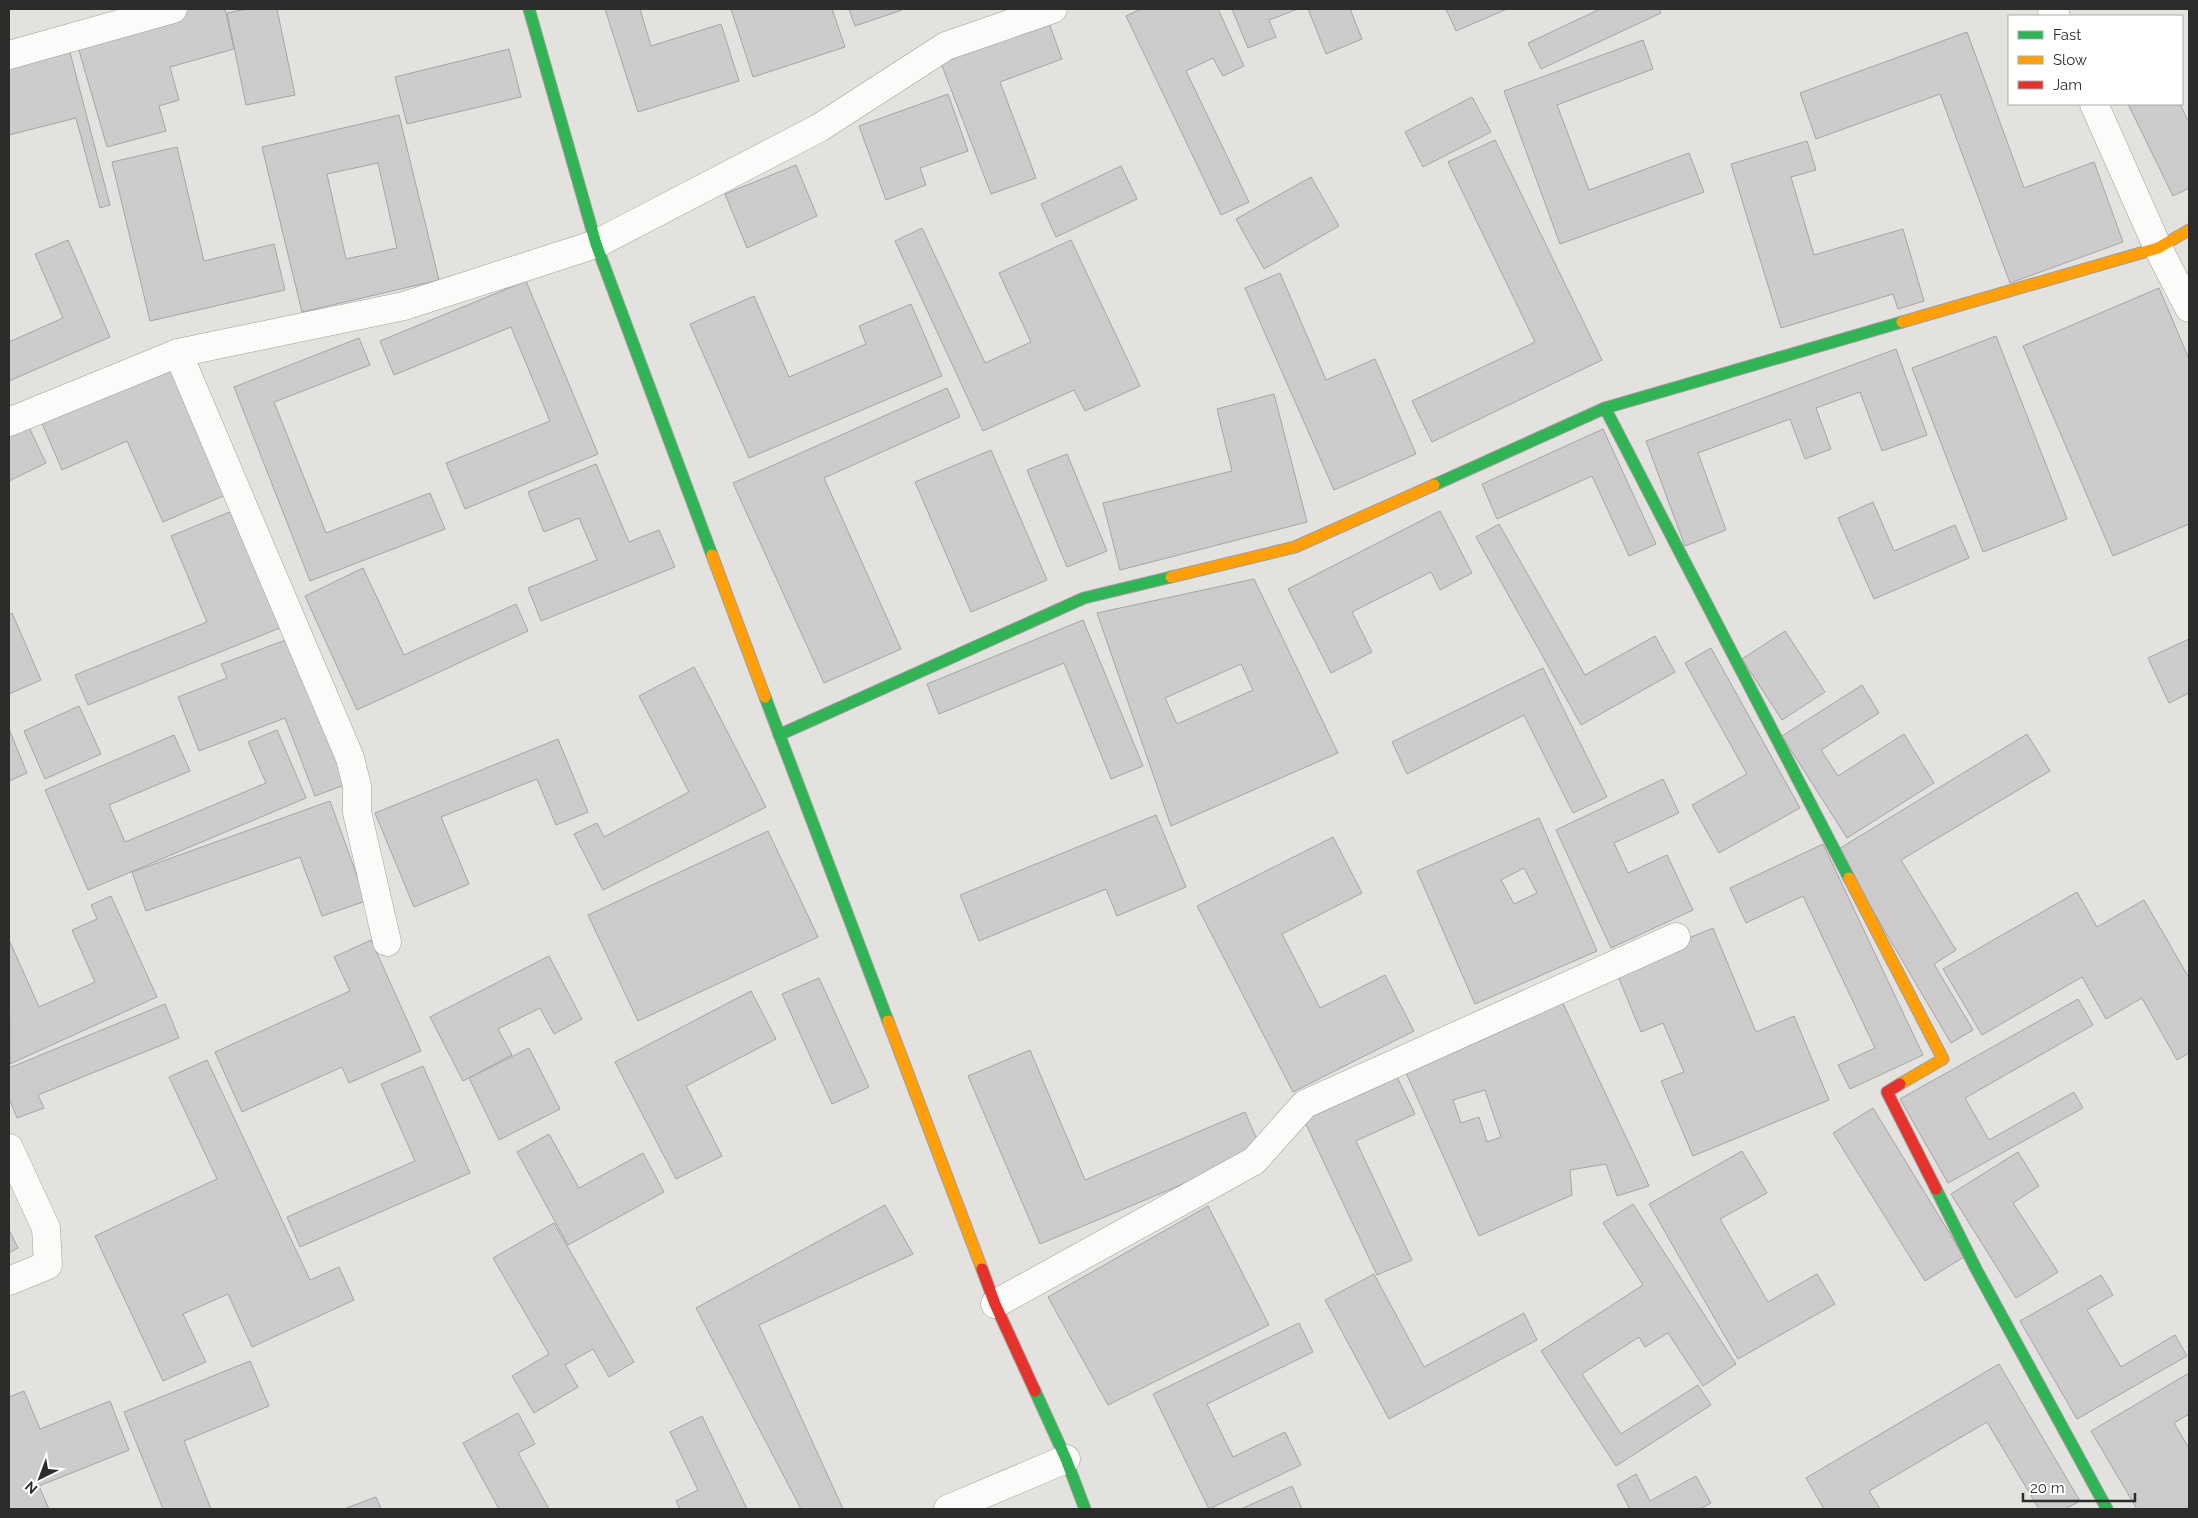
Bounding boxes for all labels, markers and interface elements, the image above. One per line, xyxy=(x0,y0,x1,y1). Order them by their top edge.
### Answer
legend xyxy=(2008,15,2183,105)
text: Fast xyxy=(2053,26,2081,44)
text: Slow xyxy=(2053,51,2087,69)
text: Jam xyxy=(2053,76,2082,94)
north arrow xyxy=(15,1453,65,1503)
scale bar xyxy=(2023,1470,2136,1502)
text: N xyxy=(22,1478,41,1497)
text: 20 m xyxy=(2030,1479,2065,1497)

